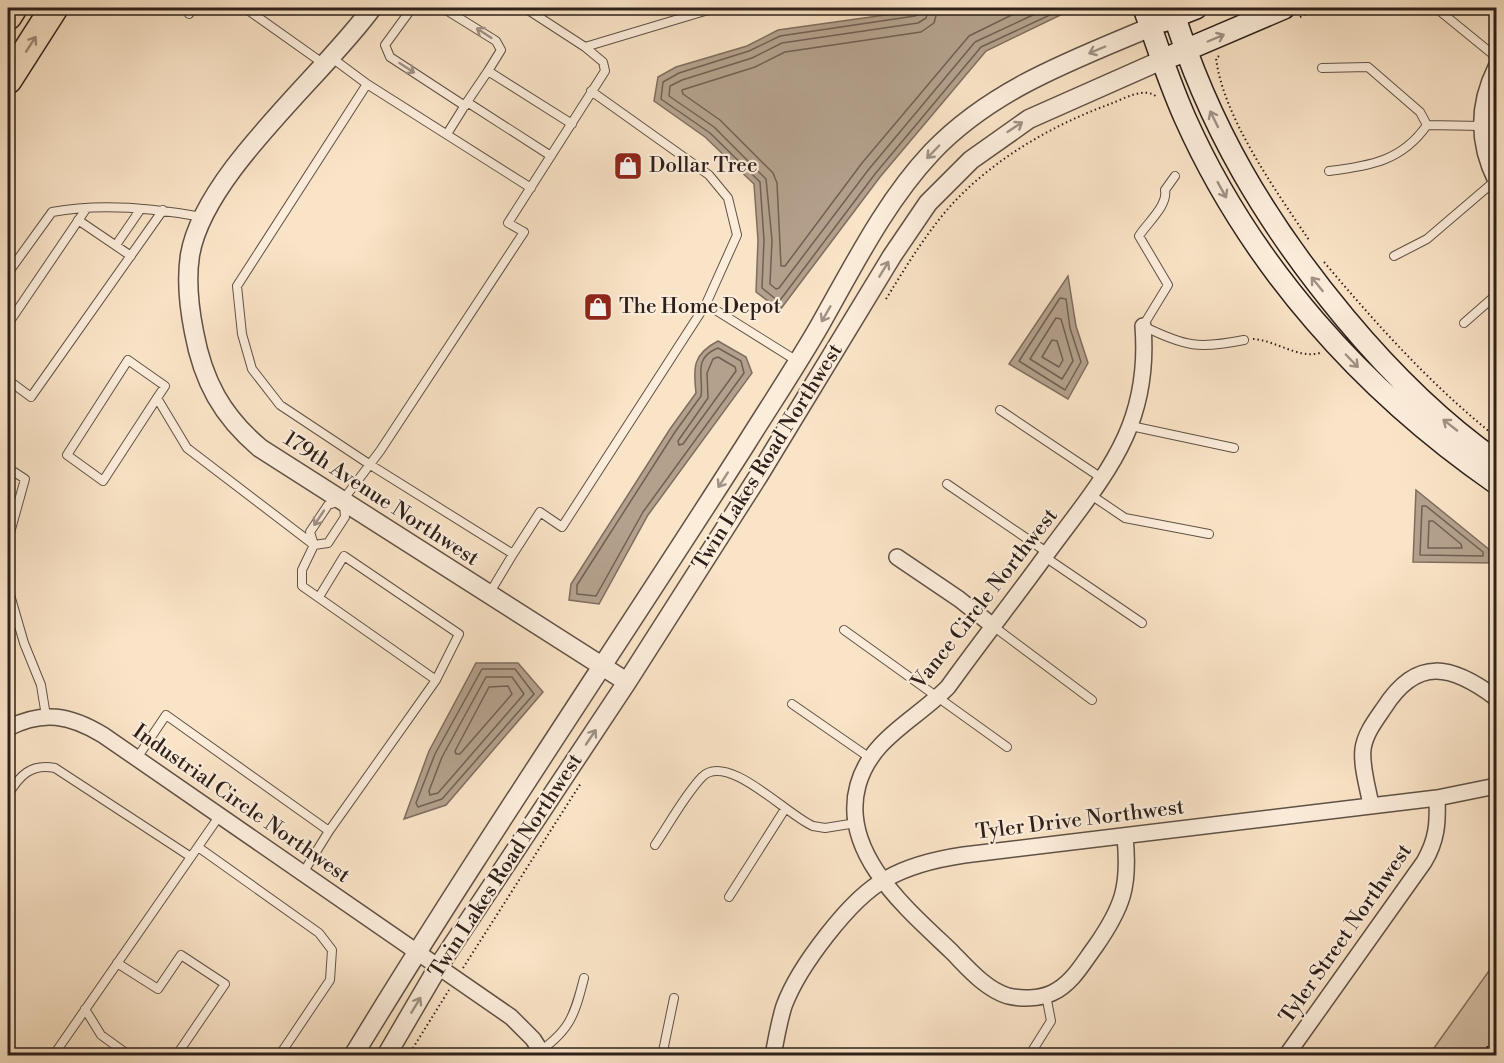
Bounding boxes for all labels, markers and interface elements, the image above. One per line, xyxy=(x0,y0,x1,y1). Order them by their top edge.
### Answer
one-way arrow xyxy=(476,27,493,39)
one-way arrow xyxy=(1207,32,1225,43)
one-way arrow xyxy=(26,36,38,53)
one-way arrow xyxy=(1088,45,1106,56)
one-way arrow xyxy=(398,62,415,74)
one-way arrow xyxy=(1208,110,1219,128)
one-way arrow xyxy=(1007,121,1024,134)
one-way arrow xyxy=(926,144,940,159)
shop icon: Dollar Tree xyxy=(612,150,644,182)
place label: Dollar Tree xyxy=(649,153,758,179)
one-way arrow xyxy=(1216,181,1228,198)
one-way arrow xyxy=(878,261,890,278)
one-way arrow xyxy=(1310,276,1323,292)
shop icon: The Home Depot xyxy=(582,291,614,323)
place label: The Home Depot xyxy=(619,294,781,320)
one-way arrow xyxy=(820,305,831,323)
street label: Twin Lakes Road Northwest xyxy=(687,338,849,575)
one-way arrow xyxy=(1345,353,1359,368)
one-way arrow xyxy=(1443,418,1459,431)
street label: 179th Avenue Northwest xyxy=(278,426,484,572)
one-way arrow xyxy=(716,471,728,488)
street label: Vance Circle Northwest xyxy=(906,503,1064,695)
one-way arrow xyxy=(313,509,325,526)
street label: Industrial Circle Northwest xyxy=(127,719,355,889)
one-way arrow xyxy=(585,729,597,745)
street label: Twin Lakes Road Northwest xyxy=(424,748,589,983)
street label: Tyler Drive Northwest xyxy=(974,794,1186,846)
street label: Tyler Street Northwest xyxy=(1274,839,1418,1029)
one-way arrow xyxy=(410,997,422,1014)

